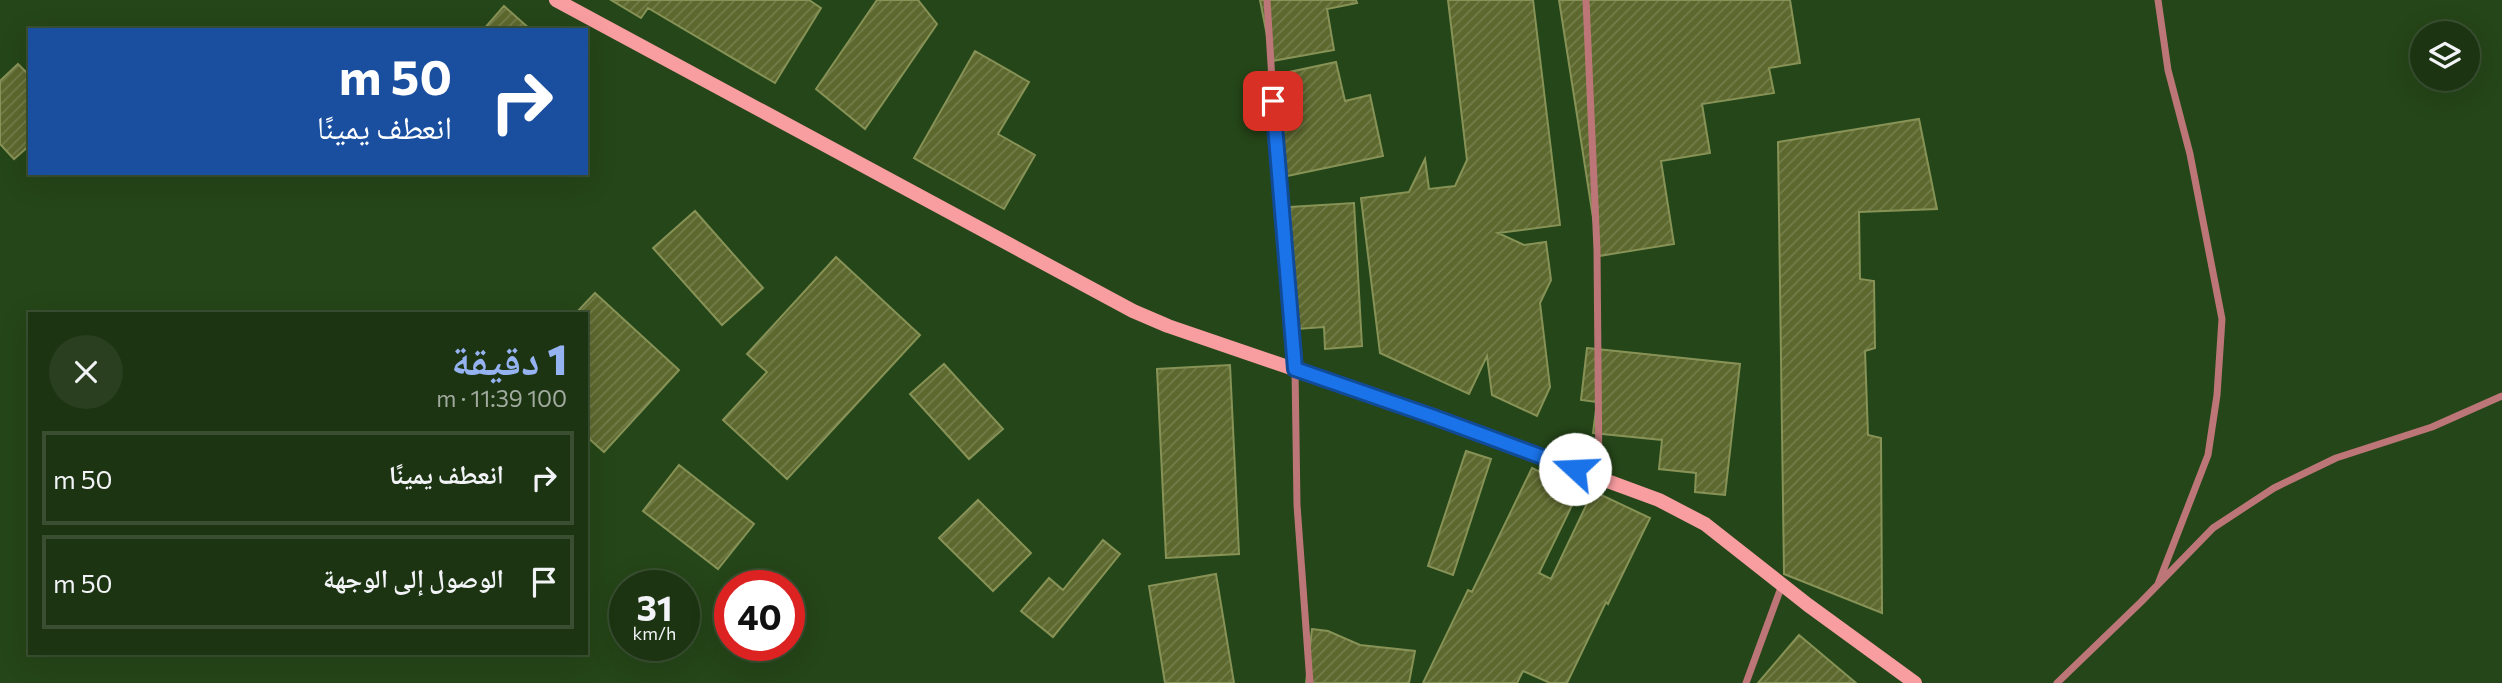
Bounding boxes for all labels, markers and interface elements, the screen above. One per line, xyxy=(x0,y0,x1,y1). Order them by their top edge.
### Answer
map controls xyxy=(2410,21,2480,91)
button: layers xyxy=(2410,21,2480,91)
text: 50 m xyxy=(339,45,452,105)
icon: right xyxy=(476,56,567,147)
pin xyxy=(1243,71,1303,131)
icon: arrive xyxy=(1254,82,1292,120)
text: انعطف يمينًا xyxy=(317,106,452,146)
text: 1 دقيقة xyxy=(451,332,567,384)
button: close xyxy=(49,335,123,409)
text: 100 m · 11:39 xyxy=(436,384,567,412)
position arrow xyxy=(1538,432,1612,506)
text: انعطف يمينًا xyxy=(389,458,504,489)
icon: right xyxy=(525,459,563,497)
text: 50 m xyxy=(53,463,113,494)
text: الوصول إلى الوجهة xyxy=(323,562,504,593)
icon: arrive xyxy=(525,563,563,601)
text: 50 m xyxy=(53,567,113,598)
speed limit sign: 40 xyxy=(714,570,805,661)
text: 31 xyxy=(636,585,673,628)
text: km/h xyxy=(633,622,676,644)

